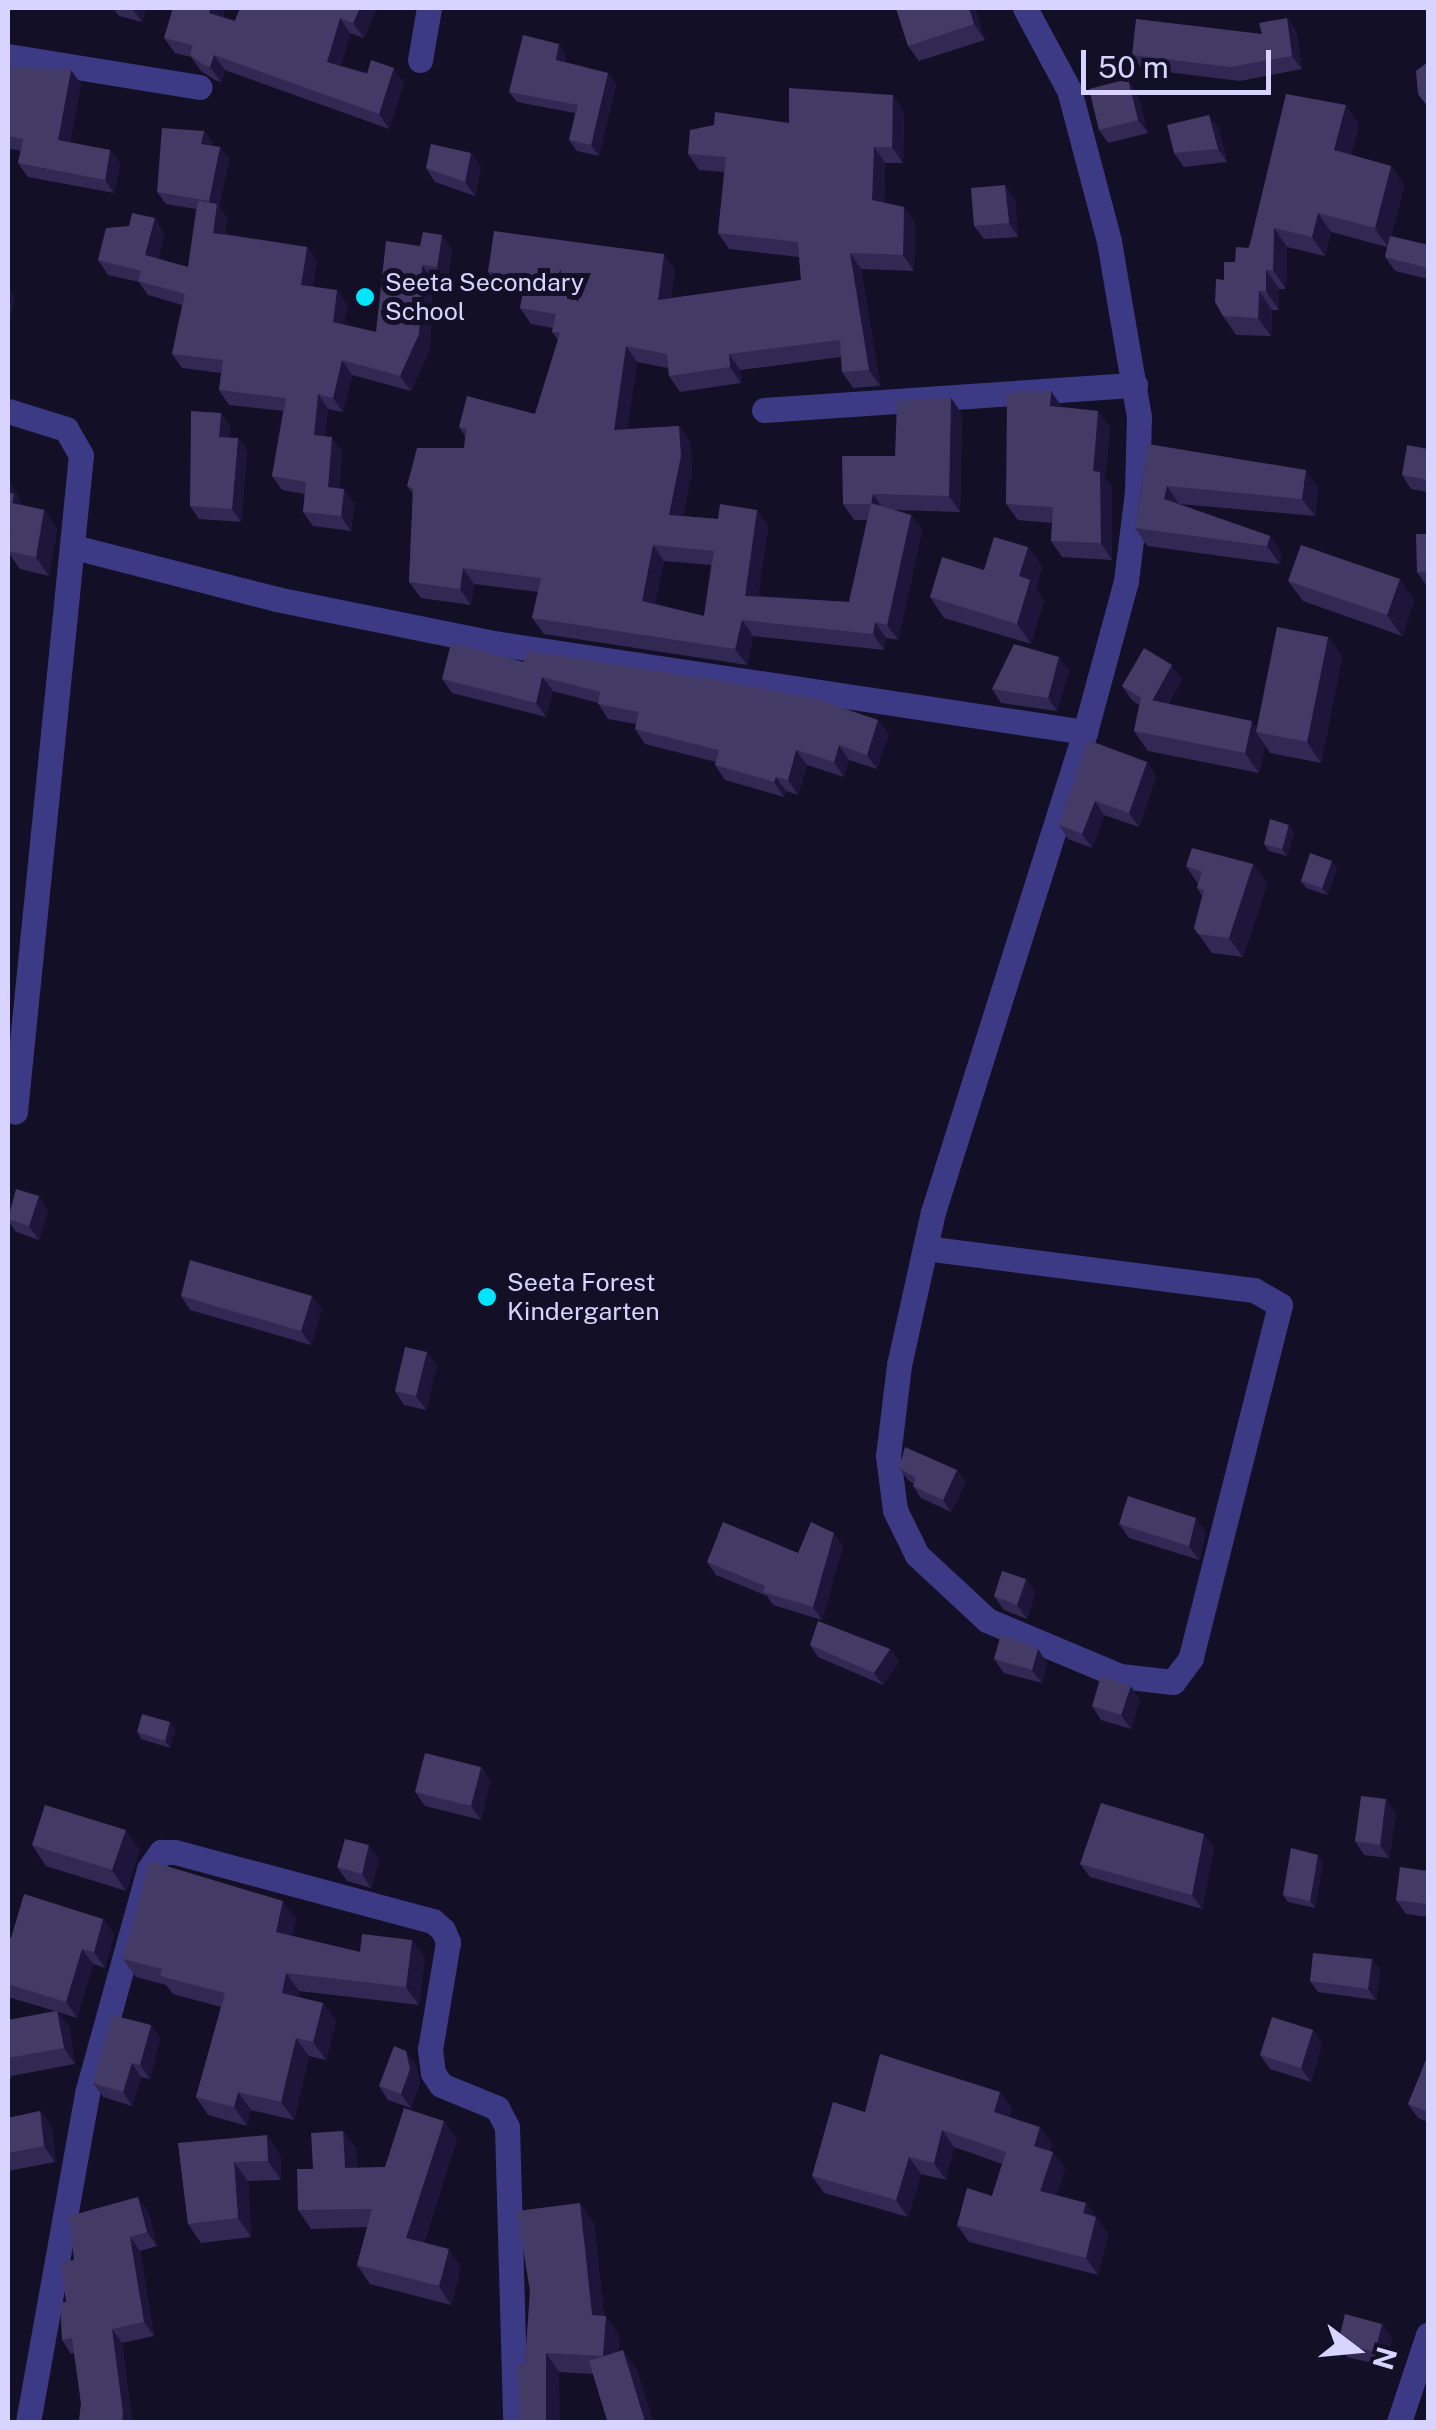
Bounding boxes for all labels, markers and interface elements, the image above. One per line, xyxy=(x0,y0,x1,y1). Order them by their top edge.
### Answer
scale bar xyxy=(1086,30,1276,92)
text: 50 m xyxy=(1098,49,1169,85)
place label: Seeta Secondary School xyxy=(385,268,584,327)
marker: Seeta Secondary School xyxy=(354,286,376,308)
place label: Seeta Forest Kindergarten xyxy=(507,1268,660,1327)
marker: Seeta Forest Kindergarten xyxy=(476,1286,498,1308)
north arrow xyxy=(1306,2300,1406,2400)
text: N xyxy=(1366,2343,1404,2373)

